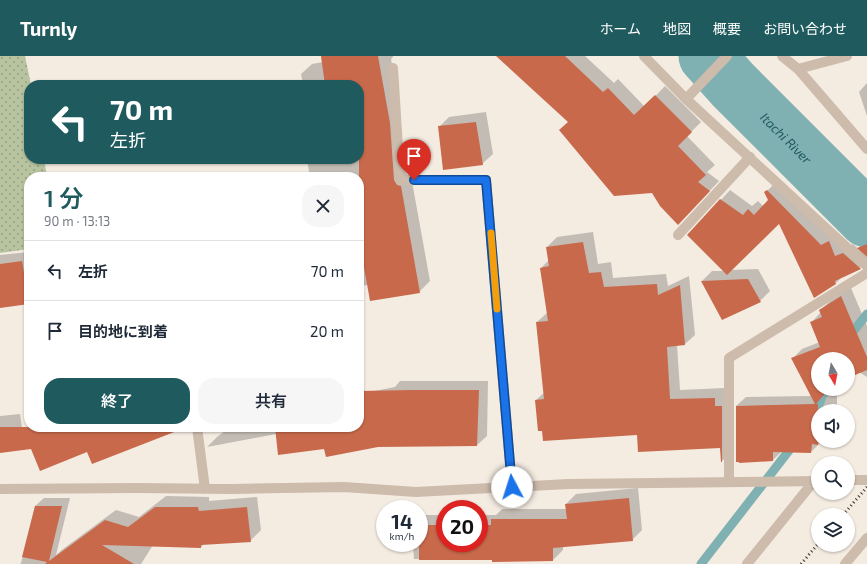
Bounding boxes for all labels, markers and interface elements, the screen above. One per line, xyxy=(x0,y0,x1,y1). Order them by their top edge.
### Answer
text: Turnly xyxy=(20,17,77,40)
text: ホーム xyxy=(599,20,641,37)
text: 地図 xyxy=(663,20,691,37)
text: 概要 xyxy=(713,20,741,37)
text: お問い合わせ xyxy=(763,20,847,37)
text: 70 m xyxy=(110,92,173,126)
icon: left xyxy=(44,96,96,148)
water label: Itachi River xyxy=(757,109,816,168)
text: 左折 xyxy=(110,129,146,151)
pin xyxy=(397,139,431,180)
icon: arrive xyxy=(403,145,425,167)
text: 1 分 xyxy=(44,183,83,212)
button: close xyxy=(302,185,344,227)
text: 90 m · 13:13 xyxy=(44,213,110,229)
icon: left xyxy=(44,260,66,282)
text: 左折 xyxy=(78,262,108,280)
text: 70 m xyxy=(311,262,344,280)
icon: arrive xyxy=(44,320,66,342)
text: 目的地に到着 xyxy=(78,322,168,340)
text: 20 m xyxy=(310,322,344,340)
north arrow xyxy=(811,352,855,396)
map controls xyxy=(811,352,855,552)
button: 終了 xyxy=(44,378,190,424)
button: 共有 xyxy=(198,378,344,424)
button: sound xyxy=(811,404,855,448)
button: search xyxy=(811,456,855,500)
position arrow xyxy=(491,466,533,508)
speed limit sign: 20 xyxy=(436,500,488,552)
button: layers xyxy=(811,508,855,552)
text: 14 xyxy=(391,509,413,533)
text: km/h xyxy=(390,530,414,542)

